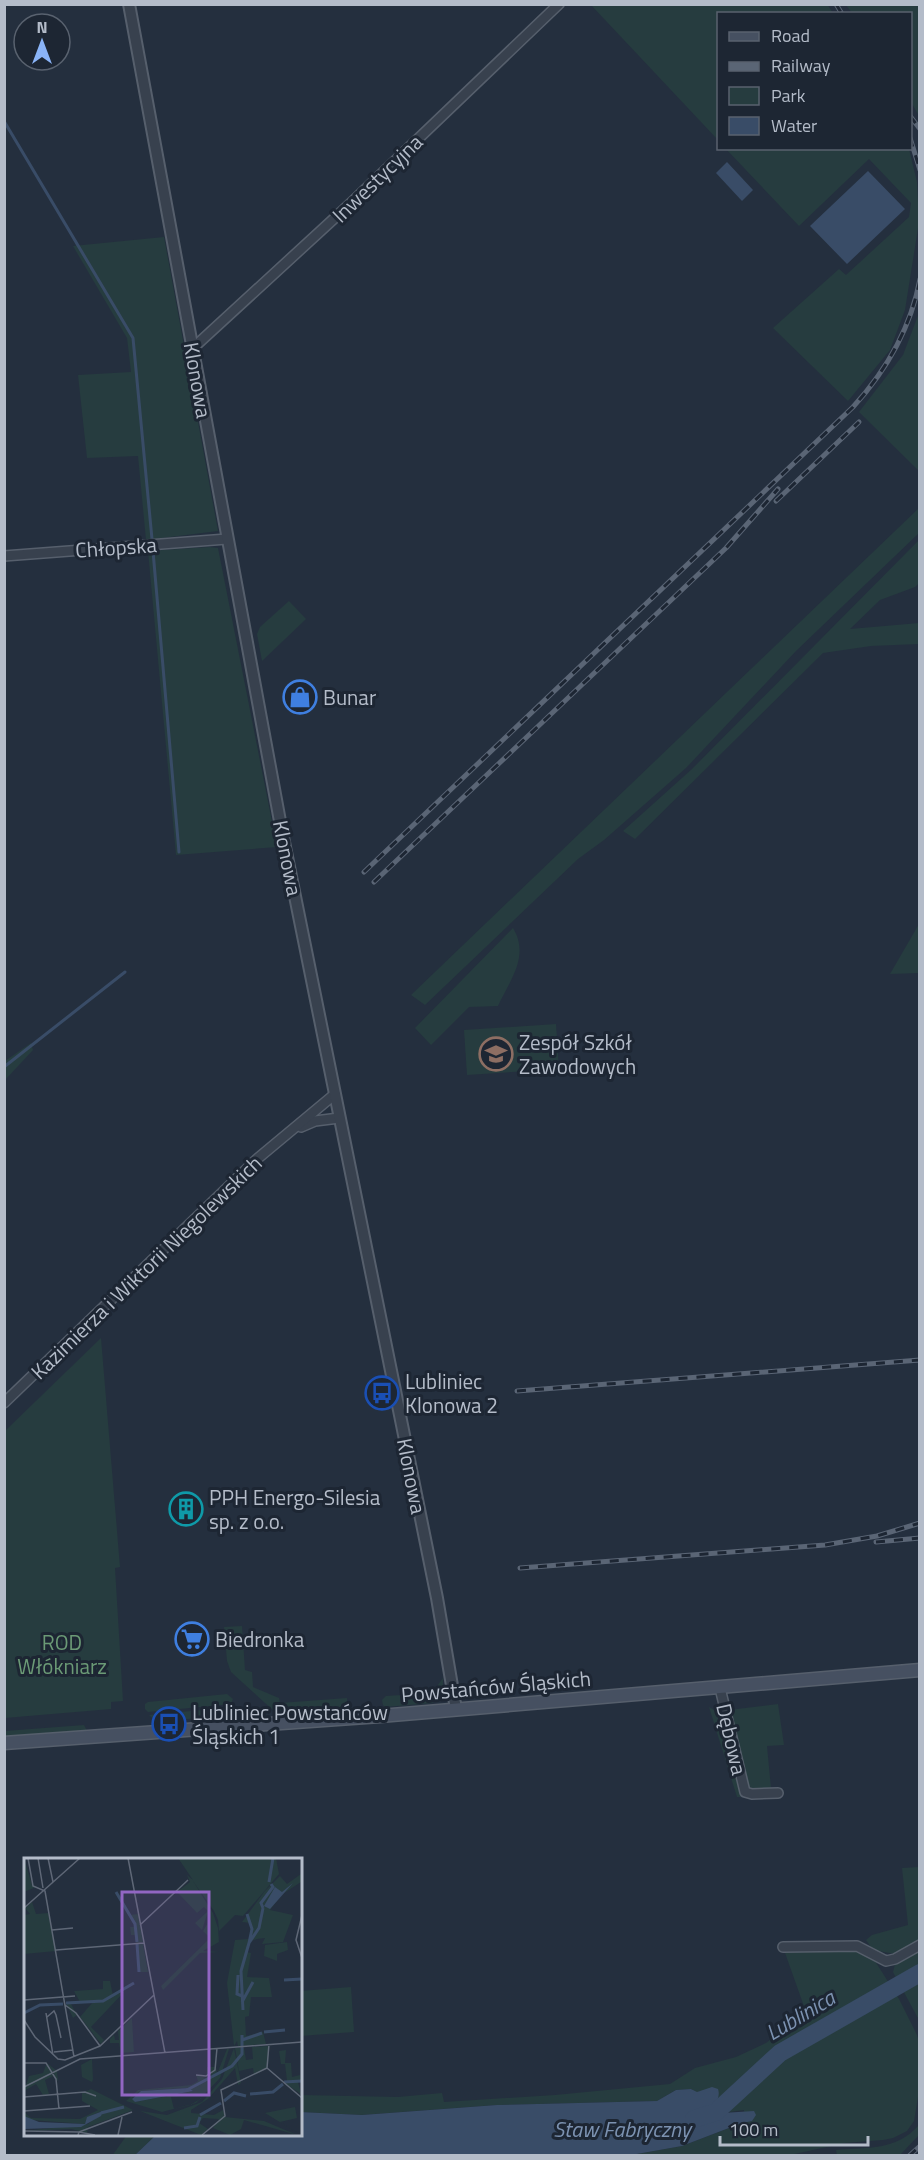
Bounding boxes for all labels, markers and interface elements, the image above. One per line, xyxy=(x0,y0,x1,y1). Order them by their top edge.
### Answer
north arrow xyxy=(12,12,72,72)
legend xyxy=(717,12,912,150)
text: N xyxy=(36,15,48,39)
text: Road xyxy=(771,22,810,49)
text: Railway xyxy=(771,52,831,79)
text: Park xyxy=(771,82,806,109)
text: Water xyxy=(771,112,817,139)
street label: Inwestycyjna xyxy=(324,126,430,230)
street label: Klonowa xyxy=(176,340,220,421)
street label: Chłopska xyxy=(74,528,158,566)
shop icon: Bunar xyxy=(282,679,318,715)
place label: Bunar xyxy=(323,681,376,713)
street label: Klonowa xyxy=(265,817,311,899)
place label: Zespół Szkół Zawodowych xyxy=(519,1026,636,1082)
school or university icon: Zespół Szkół Zawodowych xyxy=(478,1036,514,1072)
street label: Kazimierza i Wiktorii Niegolewskich xyxy=(23,1148,269,1386)
place label: Lubliniec Klonowa 2 xyxy=(405,1365,498,1421)
bus stop icon: Lubliniec Klonowa 2 xyxy=(364,1375,400,1411)
street label: Klonowa xyxy=(389,1435,435,1517)
place label: PPH Energo-Silesia sp. z o.o. xyxy=(209,1481,381,1537)
building icon: PPH Energo-Silesia sp. z o.o. xyxy=(168,1491,204,1527)
supermarket icon: Biedronka xyxy=(174,1621,210,1657)
place label: Biedronka xyxy=(215,1623,305,1655)
park label: ROD Włókniarz xyxy=(17,1626,107,1682)
street label: Powstańców Śląskich xyxy=(400,1662,592,1710)
place label: Lubliniec Powstańców Śląskich 1 xyxy=(192,1696,388,1752)
street label: Dębowa xyxy=(708,1700,756,1778)
bus stop icon: Lubliniec Powstańców Śląskich 1 xyxy=(151,1706,187,1742)
inset map xyxy=(24,1858,302,2136)
water label: Lublinica xyxy=(759,1980,843,2049)
scale bar xyxy=(720,2109,868,2147)
water label: Staw Fabryczny xyxy=(553,2112,694,2146)
text: 100 m xyxy=(729,2116,778,2143)

